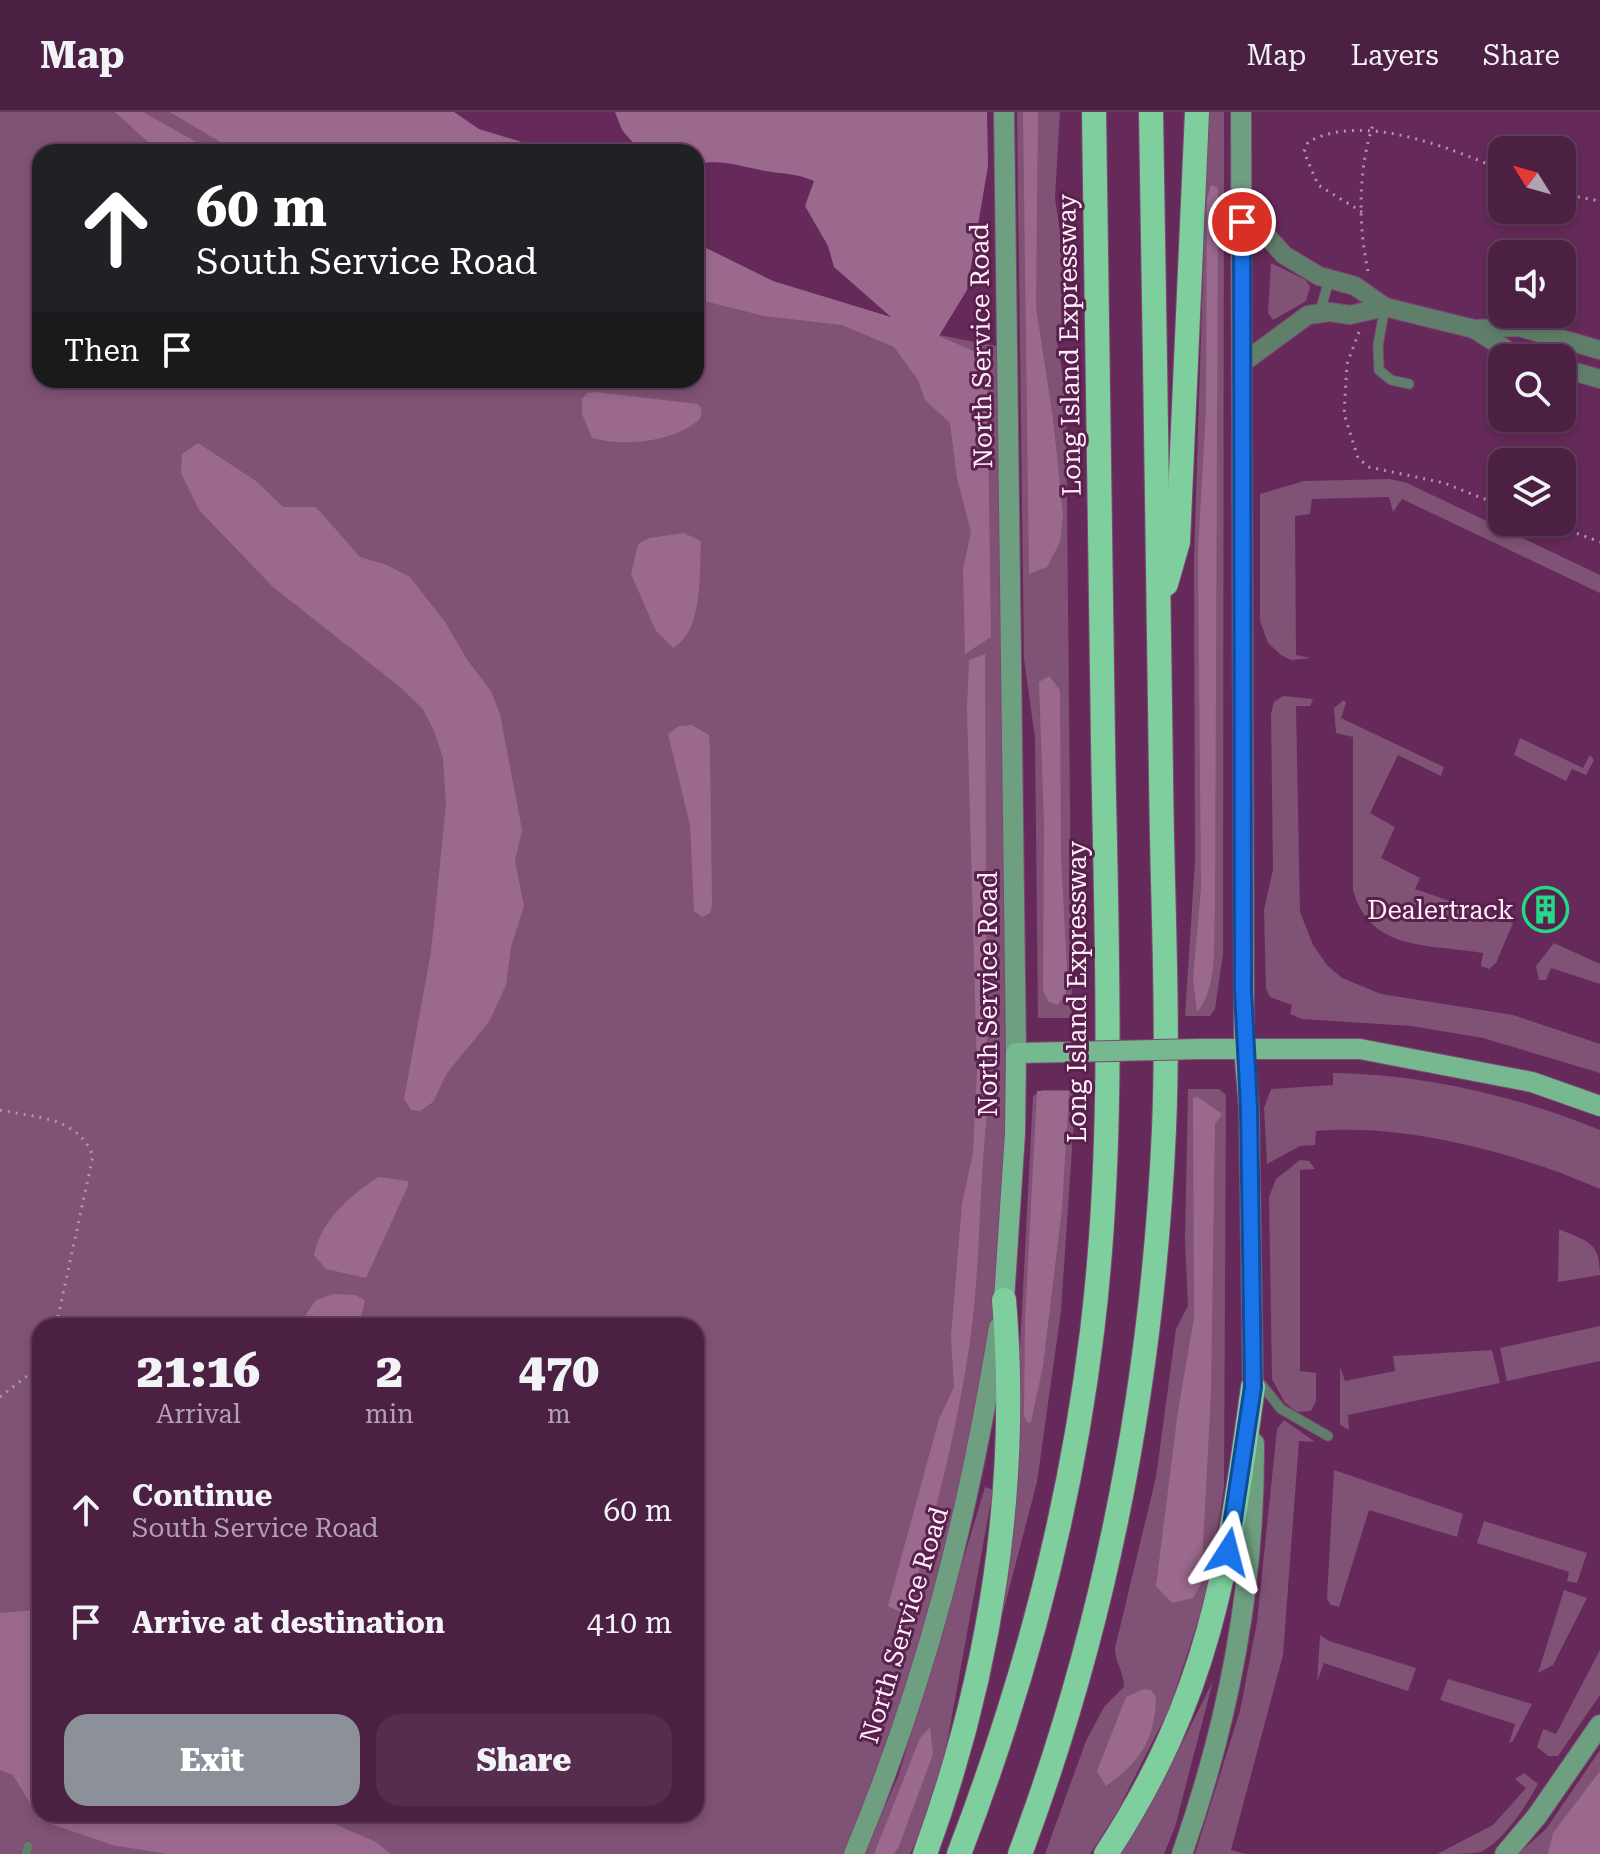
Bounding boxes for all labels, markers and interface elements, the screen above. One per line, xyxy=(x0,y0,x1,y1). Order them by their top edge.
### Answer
text: Map xyxy=(40,33,125,77)
text: Map xyxy=(1247,39,1306,72)
text: Layers xyxy=(1350,39,1439,72)
text: Share xyxy=(1483,39,1560,72)
north arrow xyxy=(1488,136,1576,224)
map controls xyxy=(1488,136,1576,536)
text: 60 m xyxy=(196,174,327,240)
icon: ahead xyxy=(64,176,168,280)
pin xyxy=(1208,188,1276,256)
street label: Long Island Expressway xyxy=(1051,193,1087,496)
icon: arrive xyxy=(1220,200,1264,244)
street label: North Service Road xyxy=(964,223,998,469)
button: sound xyxy=(1488,240,1576,328)
text: South Service Road xyxy=(196,241,537,283)
icon: arrive xyxy=(155,328,199,372)
text: Then xyxy=(64,333,139,368)
button: search xyxy=(1488,344,1576,432)
button: layers xyxy=(1488,448,1576,536)
street label: Long Island Expressway xyxy=(1062,840,1092,1143)
street label: North Service Road xyxy=(973,871,1003,1117)
building icon: Dealertrack xyxy=(1521,886,1569,934)
place label: Dealertrack xyxy=(1367,895,1514,925)
text: 21:16 xyxy=(137,1343,260,1399)
text: 2 xyxy=(376,1343,403,1399)
text: 470 xyxy=(519,1343,599,1399)
text: Arrival xyxy=(156,1399,241,1429)
text: min xyxy=(365,1399,414,1429)
text: m xyxy=(547,1399,571,1429)
text: Continue xyxy=(132,1478,272,1513)
icon: ahead xyxy=(64,1488,108,1532)
text: 60 m xyxy=(603,1493,672,1528)
street label: North Service Road xyxy=(854,1503,954,1747)
position arrow xyxy=(1186,1510,1270,1594)
text: South Service Road xyxy=(132,1513,379,1543)
icon: arrive xyxy=(64,1600,108,1644)
text: Arrive at destination xyxy=(132,1605,445,1640)
text: 410 m xyxy=(587,1605,672,1640)
button: Exit xyxy=(64,1714,360,1806)
button: Share xyxy=(376,1714,672,1806)

